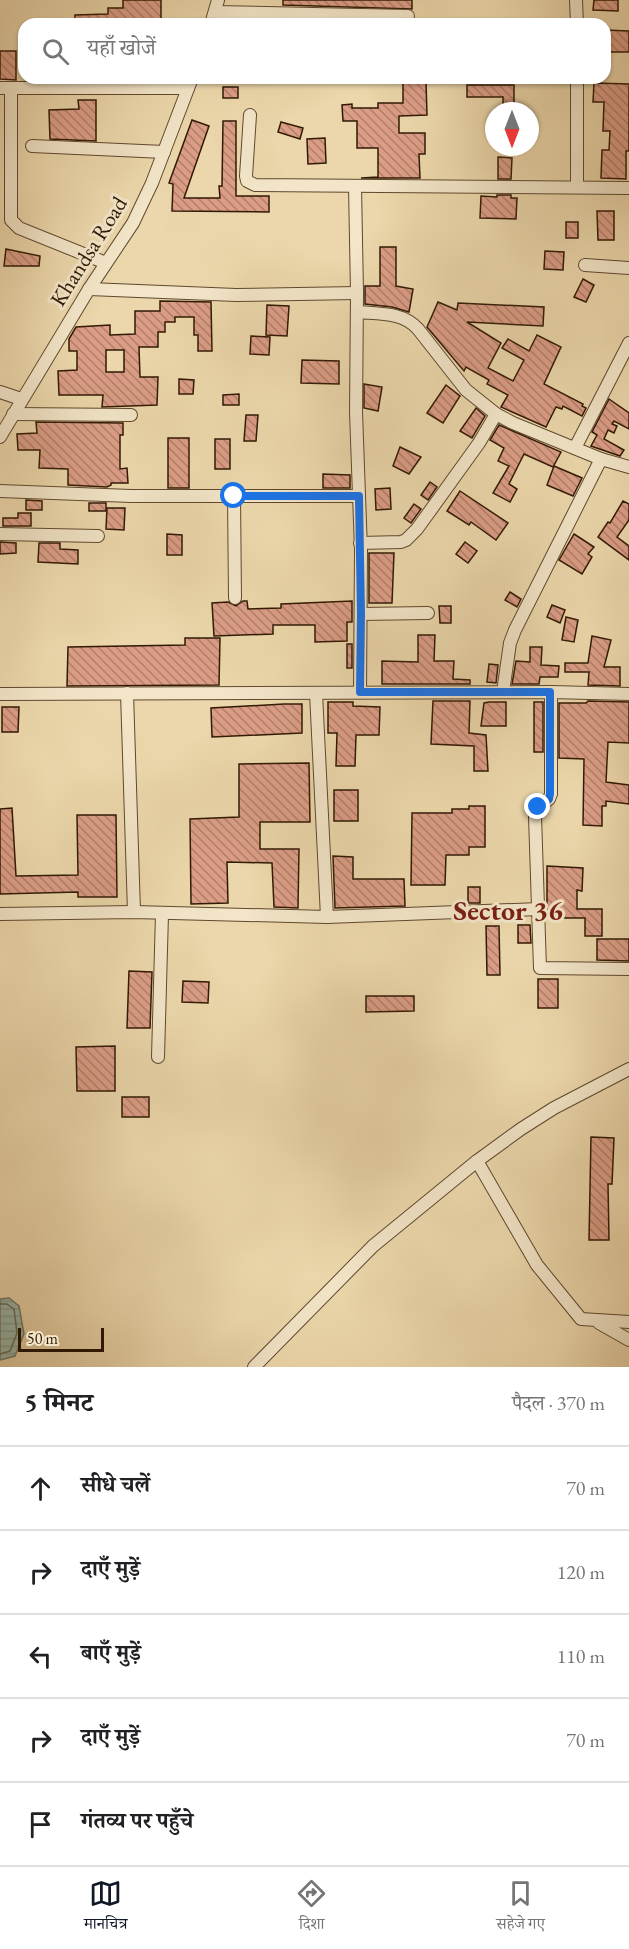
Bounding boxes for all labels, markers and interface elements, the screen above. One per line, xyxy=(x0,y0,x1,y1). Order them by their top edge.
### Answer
search box xyxy=(18,18,611,84)
text: यहाँ खोजें xyxy=(87,33,156,62)
icon: search xyxy=(39,35,72,68)
north arrow xyxy=(485,102,539,156)
street label: Khandsa Road xyxy=(43,190,134,312)
route start xyxy=(220,482,246,508)
route end xyxy=(524,793,550,819)
district label: Sector 36 xyxy=(453,892,563,928)
scale bar xyxy=(18,1325,104,1352)
text: 50 m xyxy=(27,1328,58,1349)
text: 5 मिनट xyxy=(24,1385,93,1419)
text: पैदल · 370 m xyxy=(512,1390,605,1416)
text: सीधे चलें xyxy=(81,1470,150,1499)
icon: ahead xyxy=(24,1472,57,1505)
text: 70 m xyxy=(566,1475,605,1501)
text: दाएँ मुड़ें xyxy=(81,1554,140,1583)
icon: right xyxy=(24,1556,57,1589)
text: 120 m xyxy=(557,1559,605,1585)
text: बाएँ मुड़ें xyxy=(81,1638,141,1667)
icon: left xyxy=(24,1640,57,1673)
text: 110 m xyxy=(557,1643,605,1669)
text: दाएँ मुड़ें xyxy=(81,1722,140,1751)
icon: right xyxy=(24,1724,57,1757)
text: 70 m xyxy=(566,1727,605,1753)
text: गंतव्य पर पहुँचे xyxy=(81,1806,193,1835)
icon: arrive xyxy=(24,1808,57,1841)
tab: मानचित्र xyxy=(84,1877,127,1939)
tab: दिशा xyxy=(295,1877,328,1939)
tab: सहेजे गए xyxy=(496,1877,545,1939)

